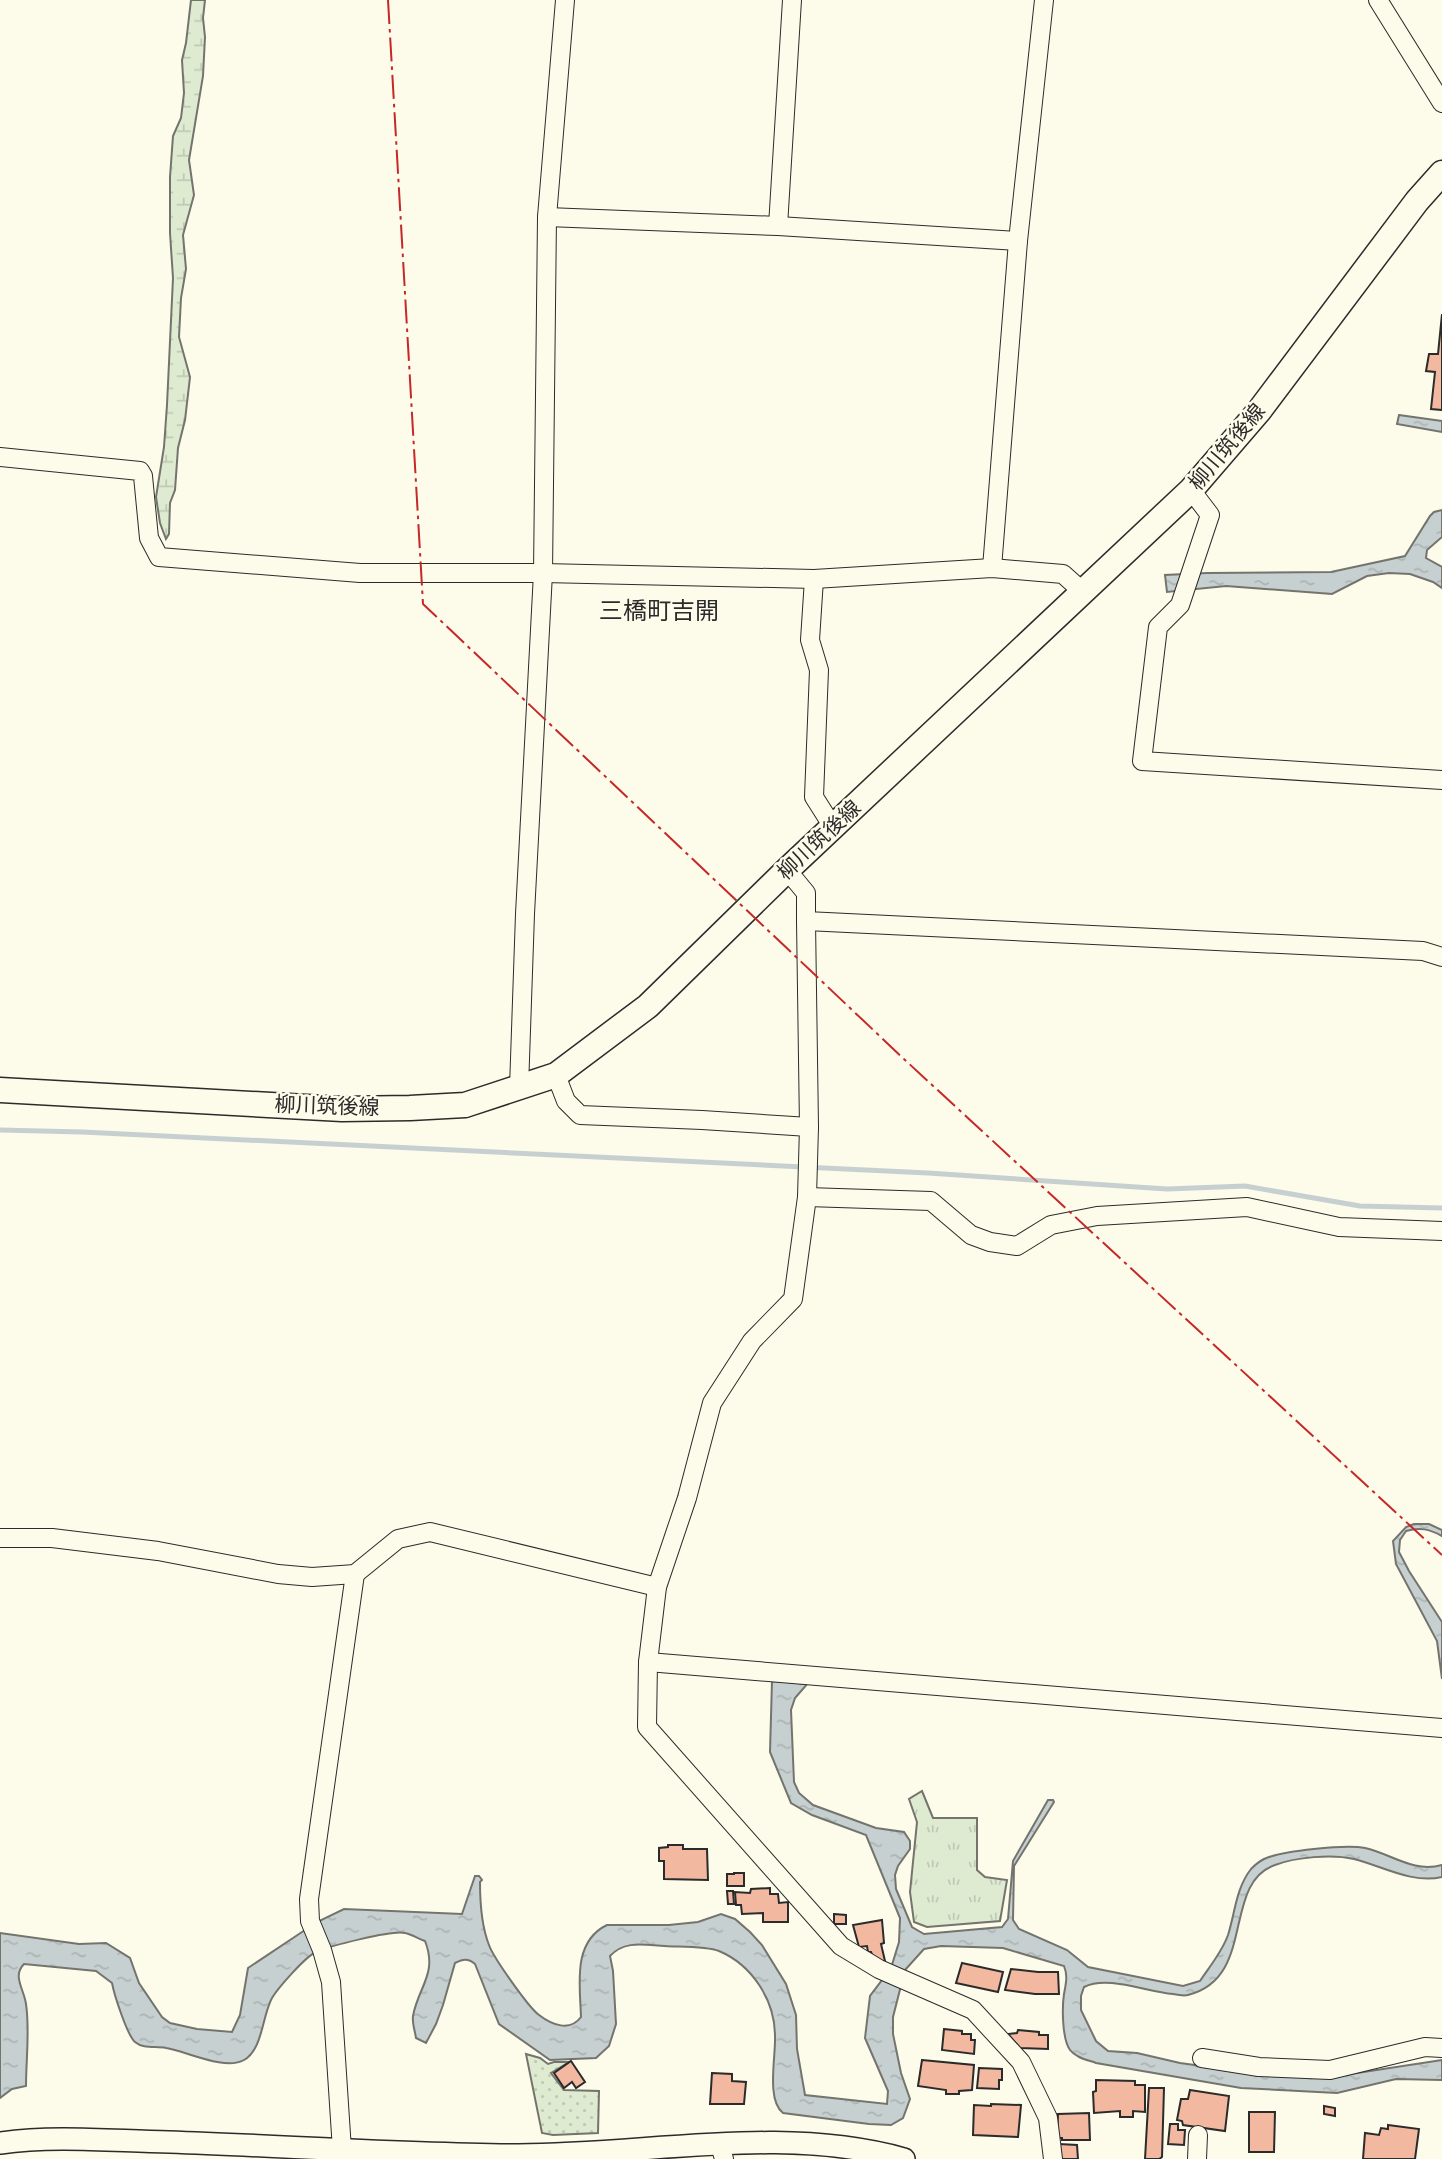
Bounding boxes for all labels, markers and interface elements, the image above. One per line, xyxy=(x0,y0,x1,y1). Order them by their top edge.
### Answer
street label: 柳川筑後線 xyxy=(1183,398,1269,494)
district label: 三橋町吉開 xyxy=(599,595,719,624)
street label: 柳川筑後線 xyxy=(771,794,865,884)
street label: 柳川筑後線 xyxy=(274,1090,380,1119)

